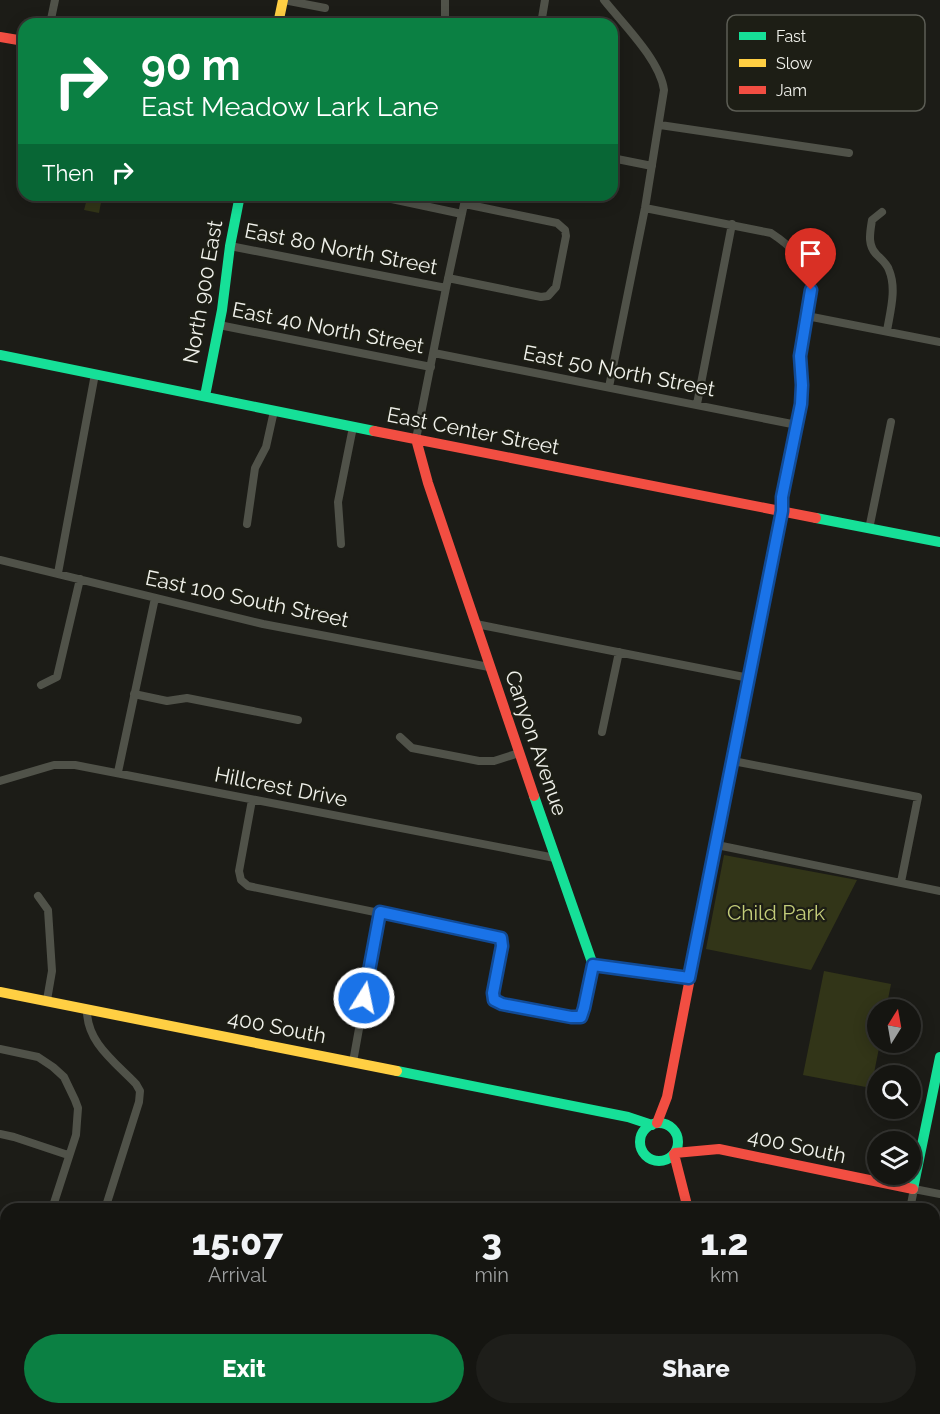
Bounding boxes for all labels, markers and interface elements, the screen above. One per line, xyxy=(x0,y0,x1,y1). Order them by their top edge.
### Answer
legend xyxy=(727,15,925,111)
text: Fast xyxy=(776,27,807,46)
text: 90 m xyxy=(141,41,241,90)
icon: right xyxy=(42,42,120,120)
text: Slow xyxy=(776,54,812,73)
text: Jam xyxy=(776,81,807,100)
text: East Meadow Lark Lane xyxy=(141,91,439,122)
icon: right xyxy=(106,156,139,189)
text: Then xyxy=(42,160,94,186)
street label: North 900 East xyxy=(178,218,227,366)
street label: East 80 North Street xyxy=(242,218,440,279)
pin xyxy=(785,228,836,290)
icon: arrive xyxy=(794,237,827,270)
street label: East 40 North Street xyxy=(230,297,426,358)
street label: East 50 North Street xyxy=(521,340,717,401)
street label: East Center Street xyxy=(385,402,561,459)
street label: East 100 South Street xyxy=(143,565,351,632)
street label: Canyon Avenue xyxy=(500,667,573,819)
street label: Hillcrest Drive xyxy=(212,761,350,812)
park label: Child Park xyxy=(727,900,825,925)
position arrow xyxy=(332,966,396,1030)
north arrow xyxy=(867,999,921,1053)
map controls xyxy=(867,999,921,1185)
street label: 400 South xyxy=(226,1005,328,1048)
button: search xyxy=(867,1065,921,1119)
street label: 400 South xyxy=(746,1123,848,1168)
button: layers xyxy=(867,1131,921,1185)
text: 15:07 xyxy=(192,1221,283,1263)
text: 3 xyxy=(481,1221,502,1263)
text: 1.2 xyxy=(700,1221,749,1263)
text: Arrival xyxy=(208,1263,267,1287)
text: min xyxy=(474,1263,509,1287)
text: km xyxy=(710,1263,739,1287)
button: Exit xyxy=(24,1334,464,1403)
button: Share xyxy=(476,1334,916,1403)

